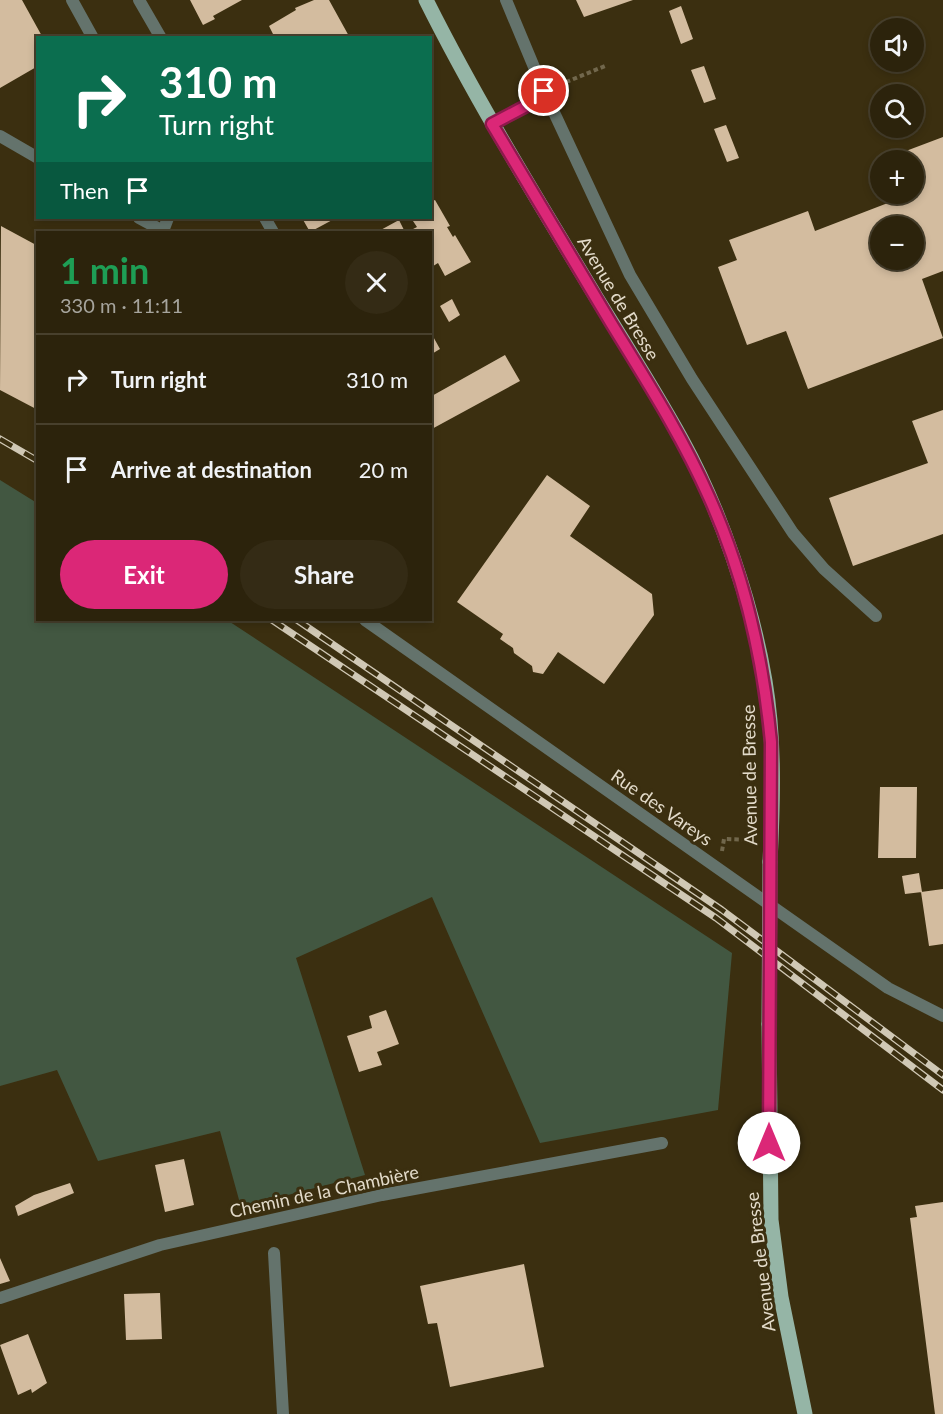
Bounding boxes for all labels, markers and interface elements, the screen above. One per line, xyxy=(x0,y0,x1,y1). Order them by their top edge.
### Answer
map controls xyxy=(870,18,924,270)
button: sound xyxy=(870,18,924,72)
text: 310 m xyxy=(159,57,277,107)
icon: right xyxy=(60,60,138,138)
pin xyxy=(518,65,569,116)
icon: arrive xyxy=(527,74,560,107)
button: search xyxy=(870,84,924,138)
text: Turn right xyxy=(159,108,274,141)
button: + xyxy=(870,150,924,204)
icon: arrive xyxy=(121,174,154,207)
text: Then xyxy=(60,177,109,204)
button: − xyxy=(870,216,924,270)
street label: Avenue de Bresse xyxy=(573,232,665,364)
text: 1 min xyxy=(60,248,149,292)
button: close xyxy=(345,251,408,314)
text: 330 m · 11:11 xyxy=(60,293,183,317)
icon: right xyxy=(60,363,93,396)
text: Turn right xyxy=(111,366,206,393)
text: 310 m xyxy=(346,366,408,393)
icon: arrive xyxy=(60,453,93,486)
text: Arrive at destination xyxy=(111,456,312,483)
text: 20 m xyxy=(359,456,408,483)
button: Exit xyxy=(60,540,228,609)
button: Share xyxy=(240,540,408,609)
street label: Avenue de Bresse xyxy=(737,705,761,845)
street label: Rue des Vareys xyxy=(607,764,717,850)
position arrow xyxy=(737,1111,801,1175)
street label: Chemin de la Chambière xyxy=(227,1160,421,1222)
street label: Avenue de Bresse xyxy=(741,1191,779,1333)

